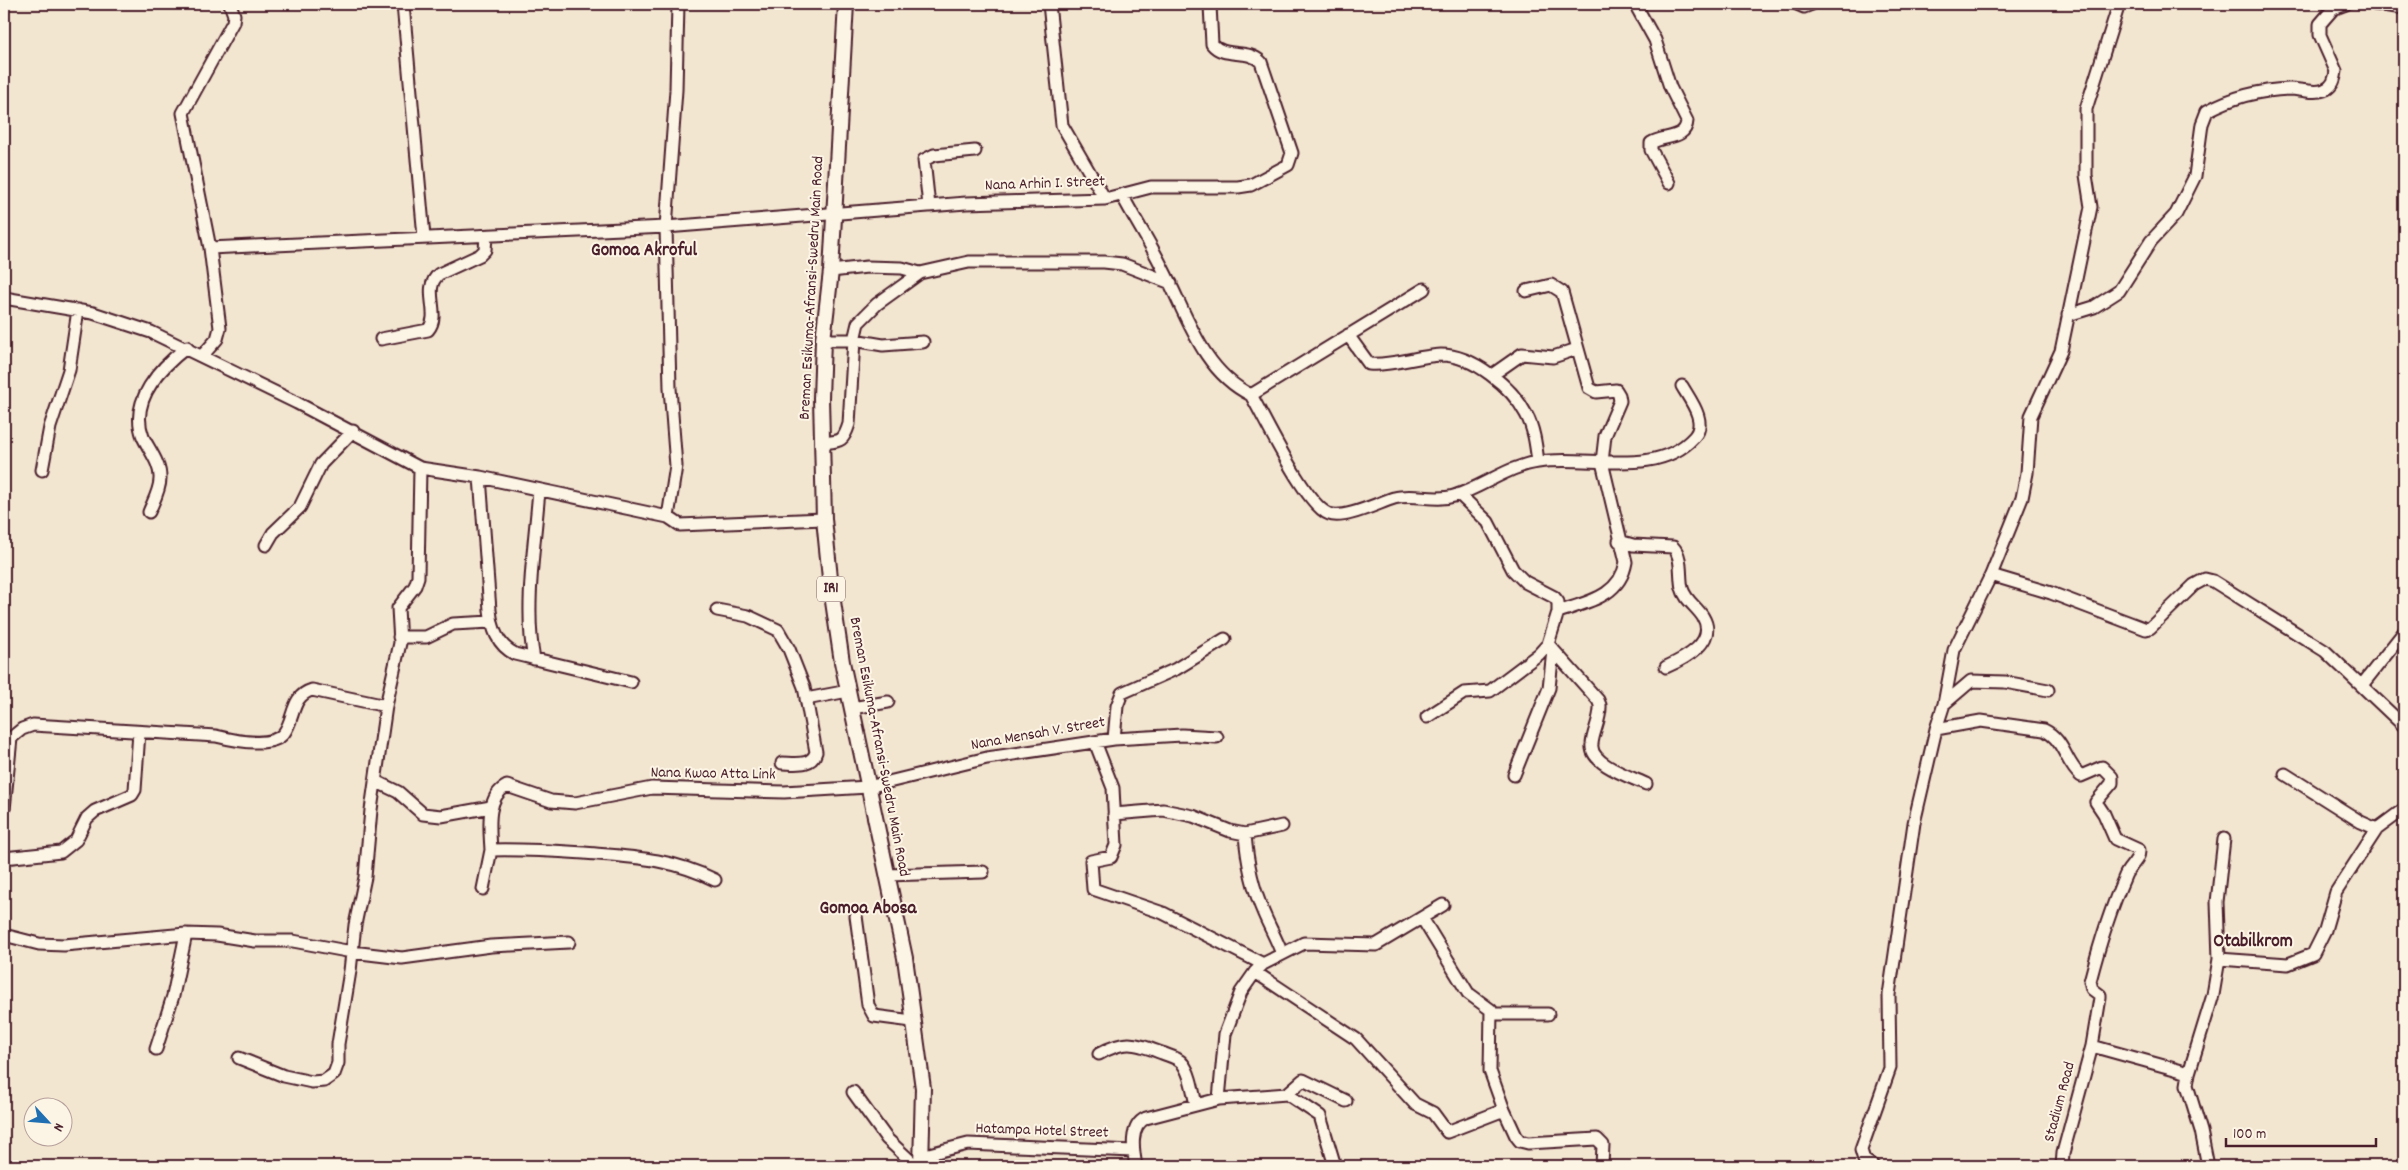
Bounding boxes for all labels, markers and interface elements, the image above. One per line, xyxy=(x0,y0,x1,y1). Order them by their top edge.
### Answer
street label: Breman Esikuma-Afransi-Swedru Main Road xyxy=(794,156,830,420)
street label: Nana Arhin I. Street xyxy=(985,170,1106,198)
district label: Gomoa Akroful xyxy=(591,238,697,265)
road number: IR1 xyxy=(817,576,845,602)
street label: Breman Esikuma-Afransi-Swedru Main Road xyxy=(843,615,915,879)
street label: Nana Mensah V. Street xyxy=(969,711,1107,757)
street label: Nana Kwao Atta Link xyxy=(650,761,776,787)
district label: Gomoa Abosa xyxy=(820,896,917,923)
district label: Otabilkrom xyxy=(2213,929,2293,956)
street label: Stadium Road xyxy=(2038,1059,2082,1145)
north arrow xyxy=(22,1098,72,1148)
scale bar xyxy=(2226,1115,2376,1147)
street label: Hatampa Hotel Street xyxy=(975,1117,1109,1145)
text: N xyxy=(47,1119,68,1134)
text: 100 m xyxy=(2233,1124,2266,1146)

